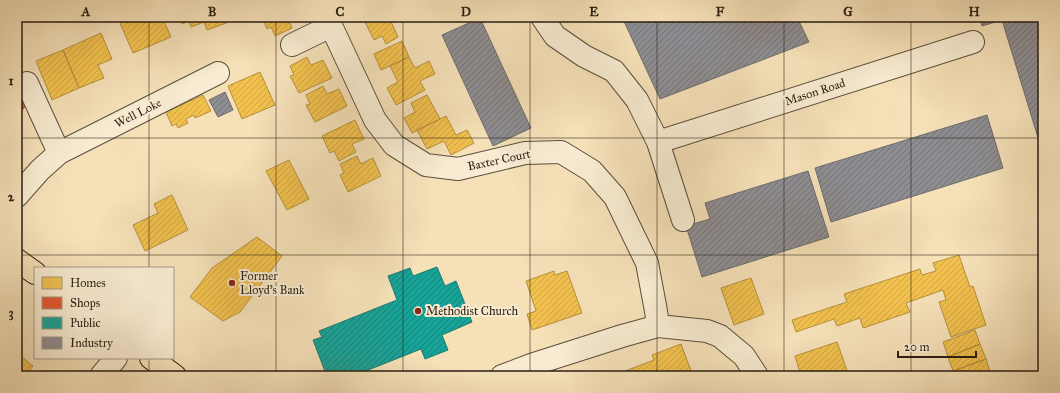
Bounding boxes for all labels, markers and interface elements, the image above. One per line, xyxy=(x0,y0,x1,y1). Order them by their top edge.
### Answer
text: A xyxy=(81,4,91,20)
text: B xyxy=(208,4,217,20)
text: C xyxy=(336,4,345,20)
text: D xyxy=(461,4,471,20)
text: E xyxy=(589,4,599,20)
text: F xyxy=(716,4,725,20)
text: G xyxy=(843,4,853,20)
text: H xyxy=(968,4,980,20)
text: 1 xyxy=(8,73,14,89)
street label: Mason Road xyxy=(783,76,847,108)
street label: Well Loke xyxy=(112,95,164,131)
street label: Baxter Court xyxy=(466,146,533,174)
text: 2 xyxy=(8,189,15,205)
legend xyxy=(34,267,174,359)
place label: Former Lloyd's Bank xyxy=(240,269,305,297)
text: Homes xyxy=(70,276,106,290)
marker: Former Lloyd's Bank xyxy=(227,278,237,288)
text: Shops xyxy=(70,296,100,310)
place label: Methodist Church xyxy=(426,304,518,318)
text: 3 xyxy=(8,305,14,321)
marker: Methodist Church xyxy=(413,306,423,316)
text: Public xyxy=(70,316,101,330)
scale bar xyxy=(898,333,976,359)
text: Industry xyxy=(70,336,113,350)
text: 20 m xyxy=(904,340,930,354)

